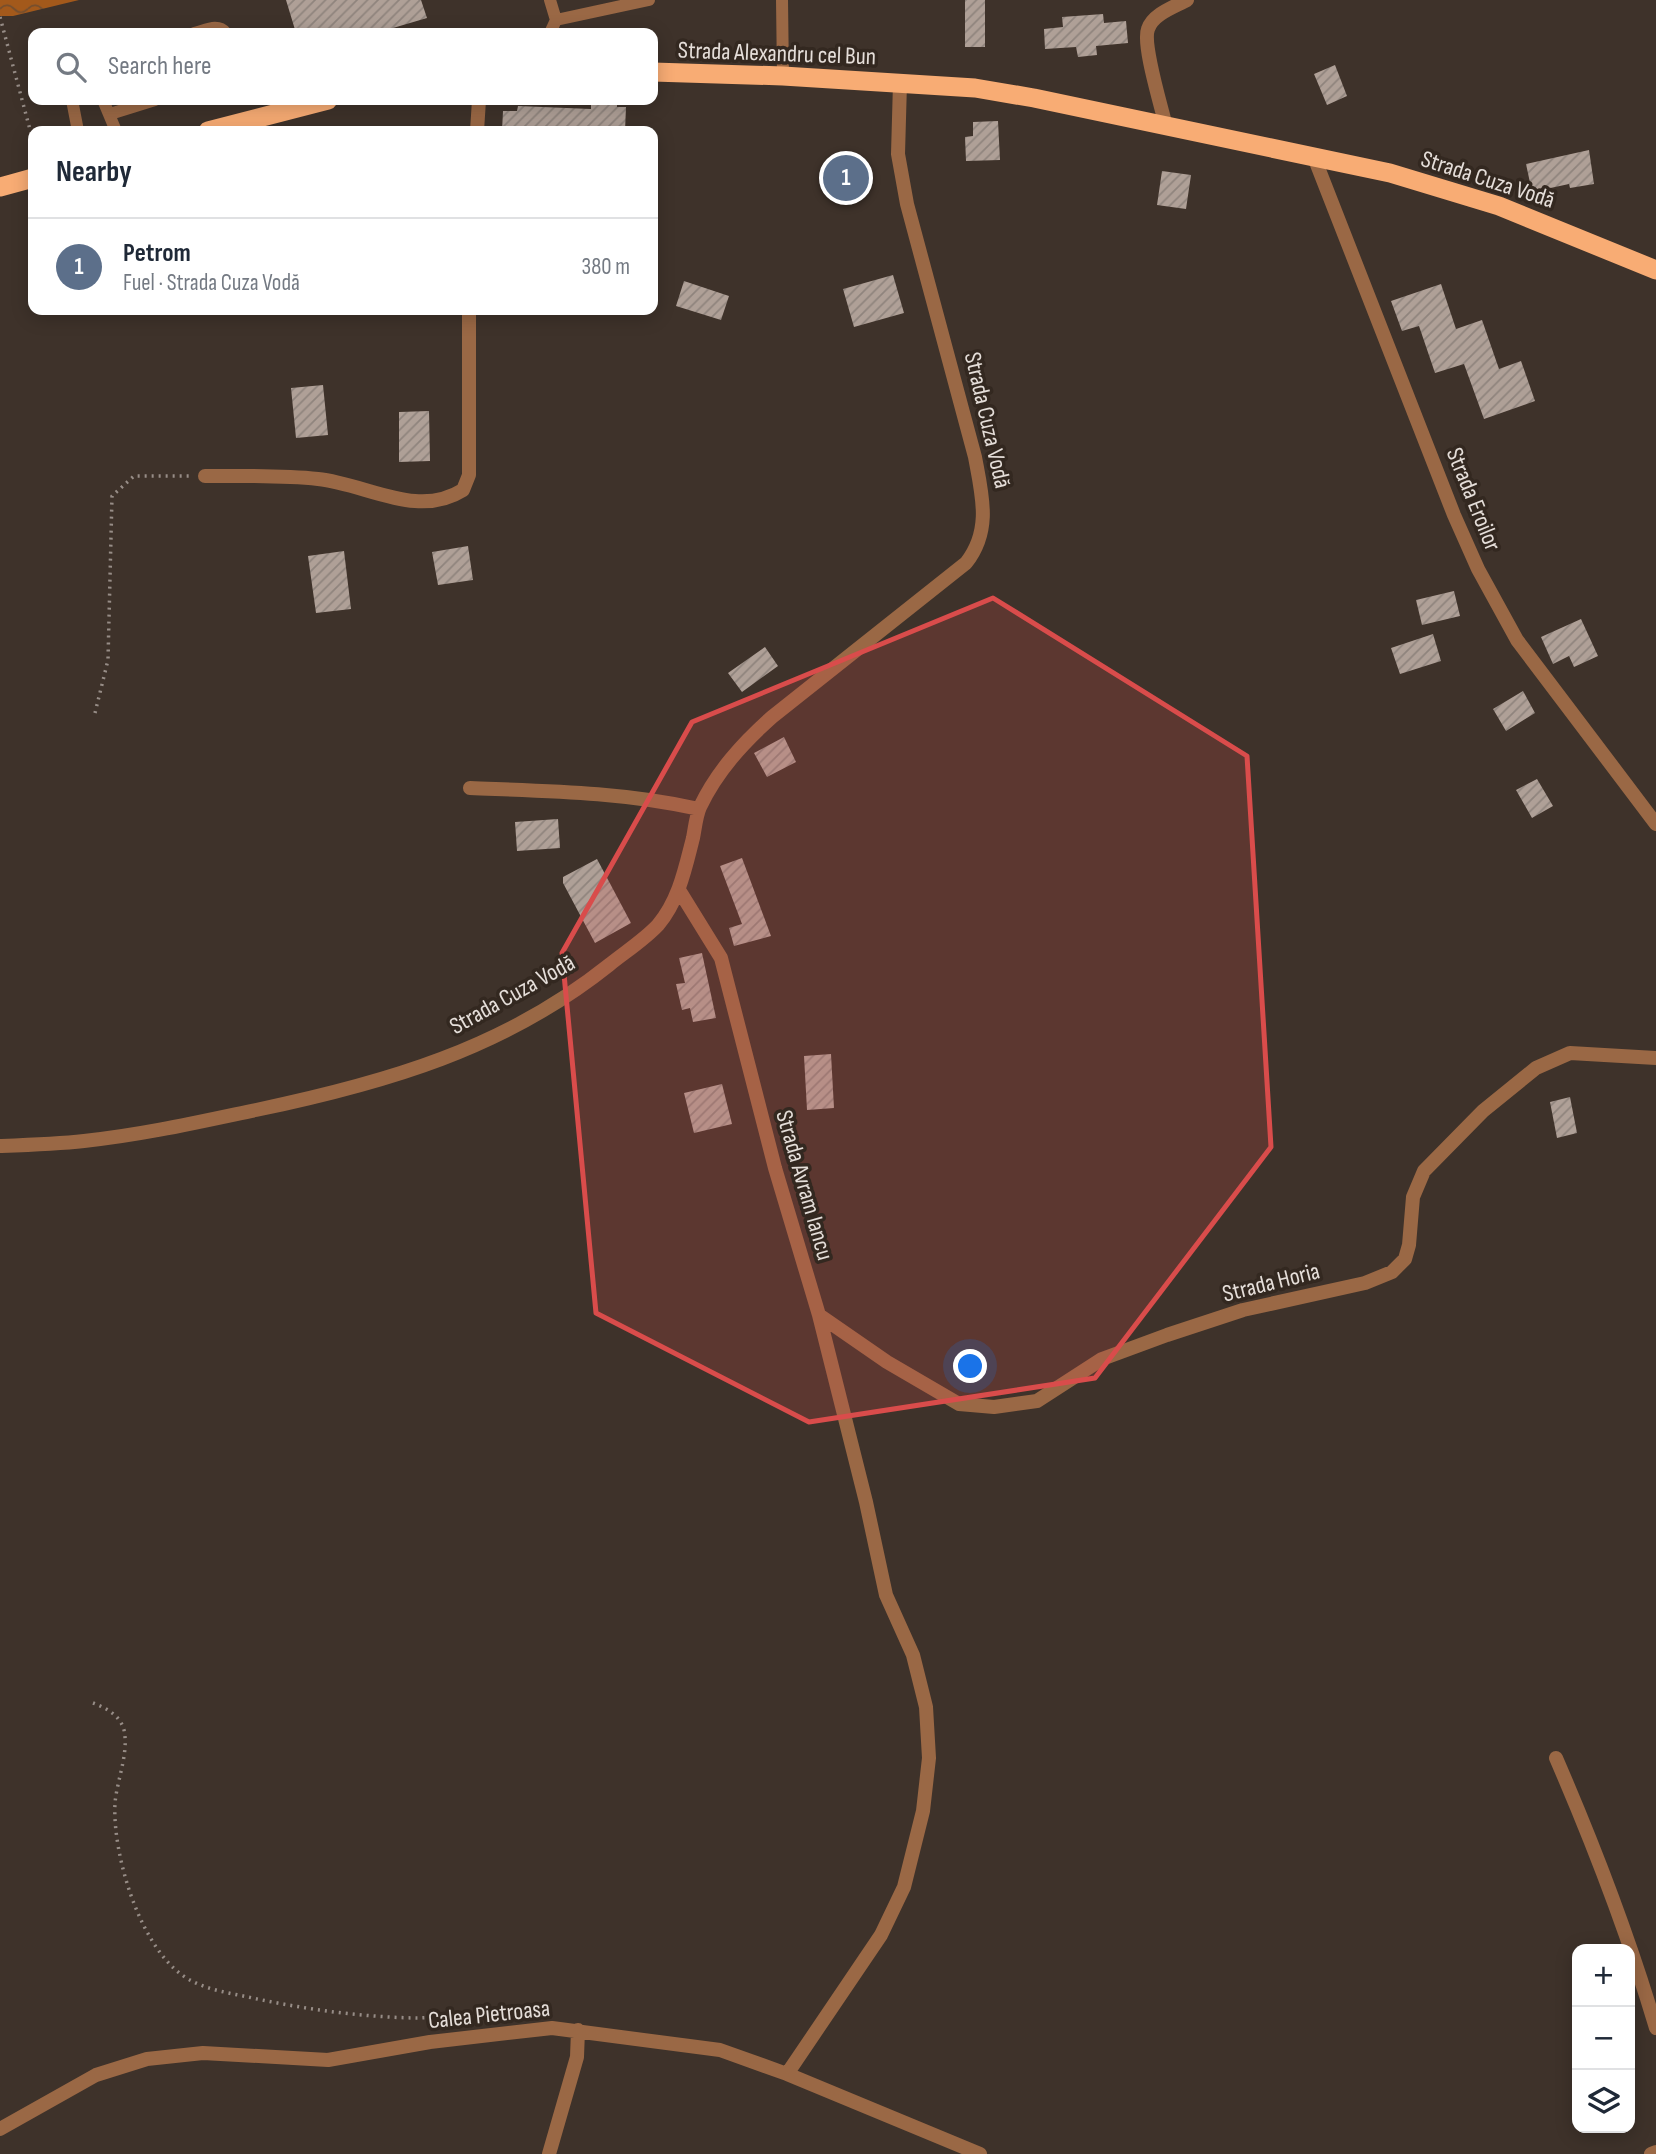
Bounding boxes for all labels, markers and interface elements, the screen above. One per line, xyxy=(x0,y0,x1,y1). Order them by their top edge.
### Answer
search box xyxy=(28,28,658,105)
street label: Strada Alexandru cel Bun xyxy=(677,36,877,71)
icon: search xyxy=(52,48,90,86)
text: Search here xyxy=(108,51,211,82)
street label: Strada Cuza Vodă xyxy=(1417,144,1558,215)
pin: 1 xyxy=(823,152,869,204)
text: Nearby xyxy=(56,154,132,190)
text: Petrom xyxy=(123,238,191,269)
text: 1 xyxy=(74,253,84,281)
text: 380 m xyxy=(582,253,630,281)
text: Fuel · Strada Cuza Vodă xyxy=(123,269,300,297)
street label: Strada Cuza Vodă xyxy=(958,349,1017,491)
street label: Strada Eroilor xyxy=(1440,443,1507,555)
street label: Strada Cuza Vodă xyxy=(444,948,580,1041)
street label: Strada Avram Iancu xyxy=(769,1107,840,1263)
street label: Strada Horia xyxy=(1220,1256,1323,1309)
your location xyxy=(953,1349,987,1383)
map controls xyxy=(1572,1944,1635,2133)
button: + xyxy=(1572,1944,1635,2007)
street label: Calea Pietroasa xyxy=(427,1994,552,2035)
button: − xyxy=(1572,2007,1635,2070)
button: layers xyxy=(1572,2070,1635,2133)

